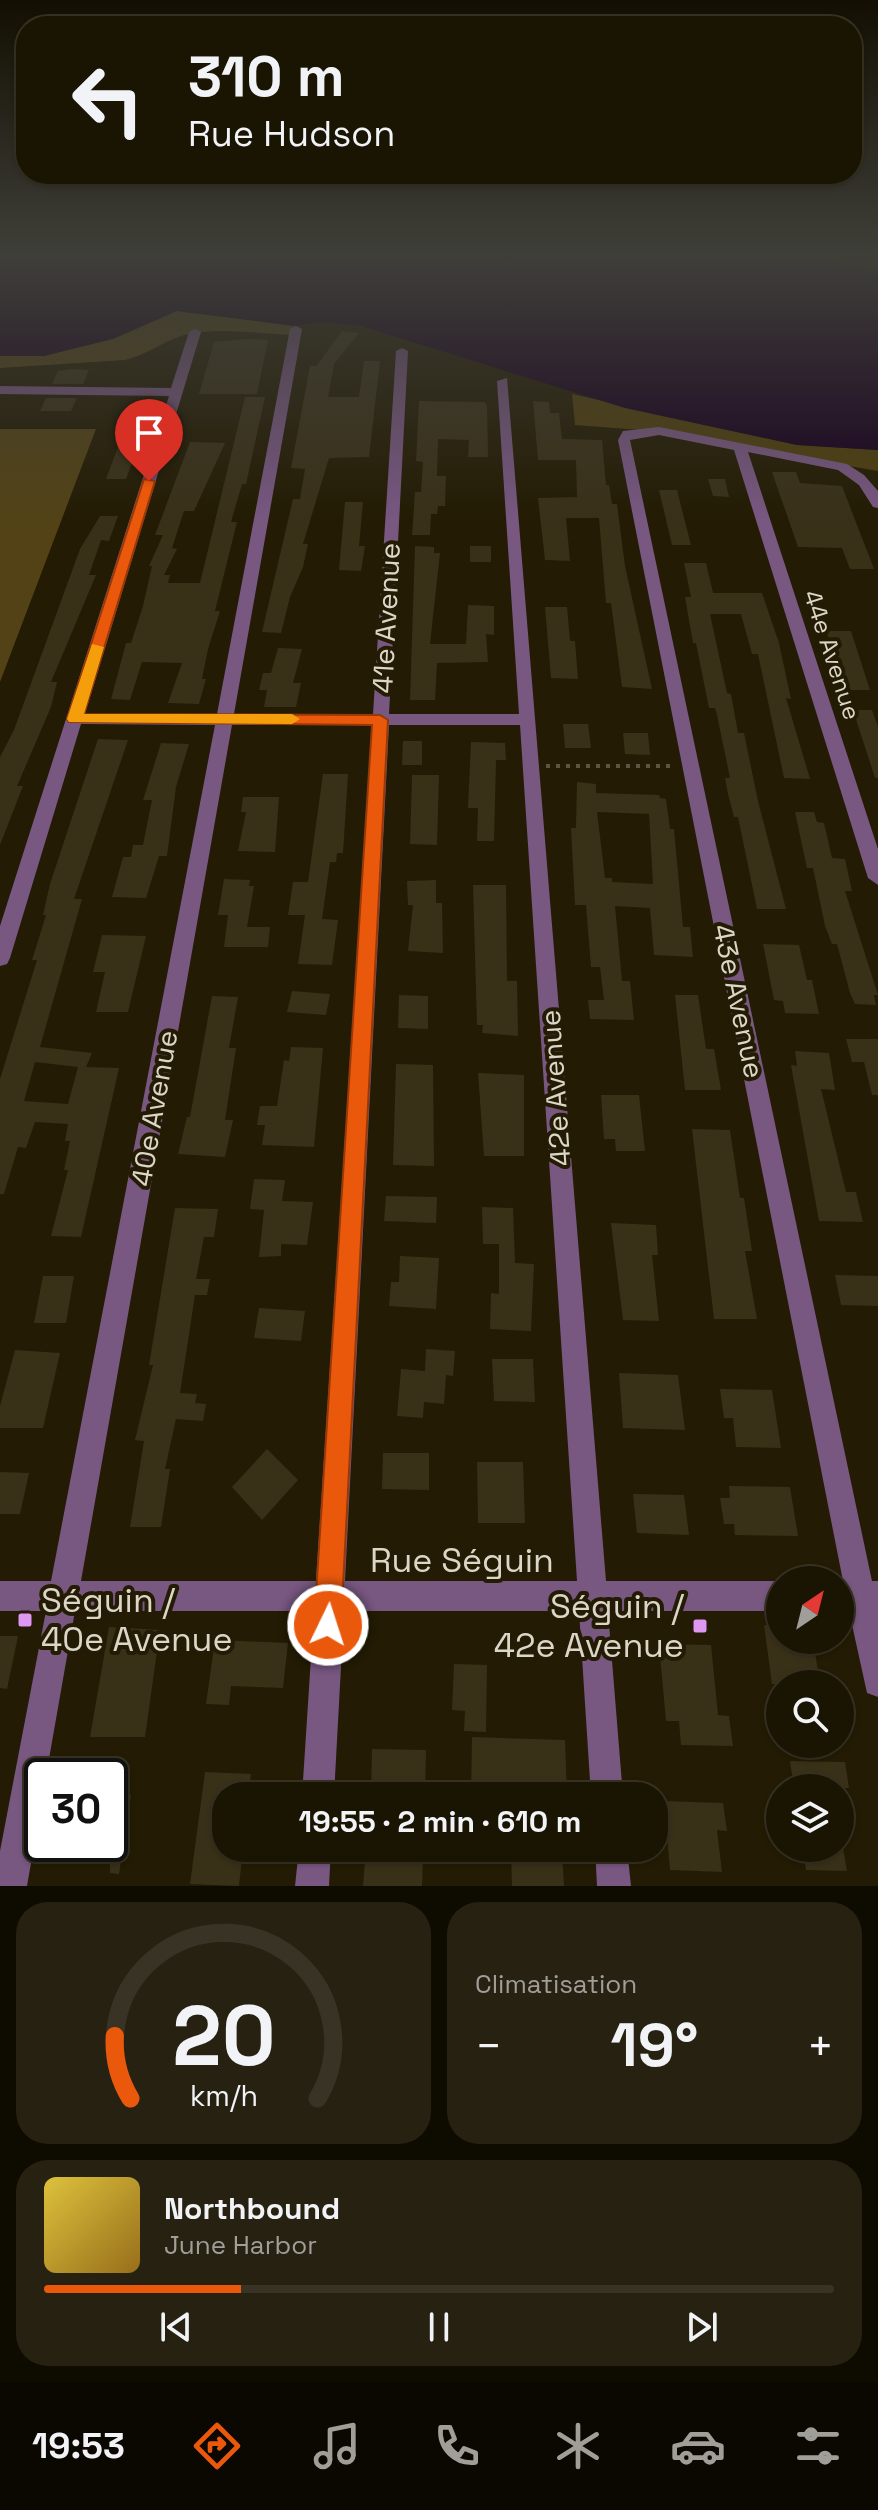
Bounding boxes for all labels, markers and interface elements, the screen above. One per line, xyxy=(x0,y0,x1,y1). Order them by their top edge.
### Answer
text: 310 m xyxy=(188,41,345,112)
icon: left xyxy=(56,48,160,152)
text: Rue Hudson xyxy=(188,111,395,157)
pin xyxy=(115,399,183,481)
icon: arrive xyxy=(127,411,171,455)
street label: 41e Avenue xyxy=(364,542,408,694)
street label: 44e Avenue xyxy=(797,586,868,724)
street label: 43e Avenue xyxy=(705,921,773,1081)
street label: 42e Avenue xyxy=(532,1009,578,1167)
street label: 40e Avenue xyxy=(123,1027,185,1189)
street label: Rue Séguin xyxy=(370,1539,554,1582)
north arrow xyxy=(766,1566,854,1654)
map controls xyxy=(766,1566,854,1862)
place label: Séguin / 40e Avenue xyxy=(41,1579,233,1661)
position arrow xyxy=(286,1583,370,1667)
place label: Séguin / 42e Avenue xyxy=(494,1585,684,1667)
marker: Séguin / 40e Avenue xyxy=(16,1611,34,1629)
marker: Séguin / 42e Avenue xyxy=(691,1617,709,1635)
button: search xyxy=(766,1670,854,1758)
speed limit sign: 30 xyxy=(24,1758,128,1862)
button: layers xyxy=(766,1774,854,1862)
text: 19:55 · 2 min · 610 m xyxy=(299,1802,581,1841)
text: Climatisation xyxy=(475,1967,637,2001)
text: 20 xyxy=(172,1983,275,2089)
text: 19° xyxy=(611,2007,698,2084)
text: − xyxy=(475,2018,502,2074)
text: + xyxy=(807,2018,834,2074)
text: km/h xyxy=(189,2078,258,2114)
text: Northbound xyxy=(164,2189,340,2228)
text: June Harbor xyxy=(164,2228,317,2262)
icon: previous xyxy=(154,2305,198,2349)
icon: pause xyxy=(417,2305,461,2349)
icon: next xyxy=(680,2305,724,2349)
icon: directions xyxy=(189,2418,245,2474)
icon: music xyxy=(309,2418,365,2474)
icon: phone xyxy=(429,2418,485,2474)
icon: climate xyxy=(550,2418,606,2474)
icon: car xyxy=(670,2418,726,2474)
icon: filters xyxy=(790,2418,846,2474)
text: 19:53 xyxy=(32,2423,125,2469)

